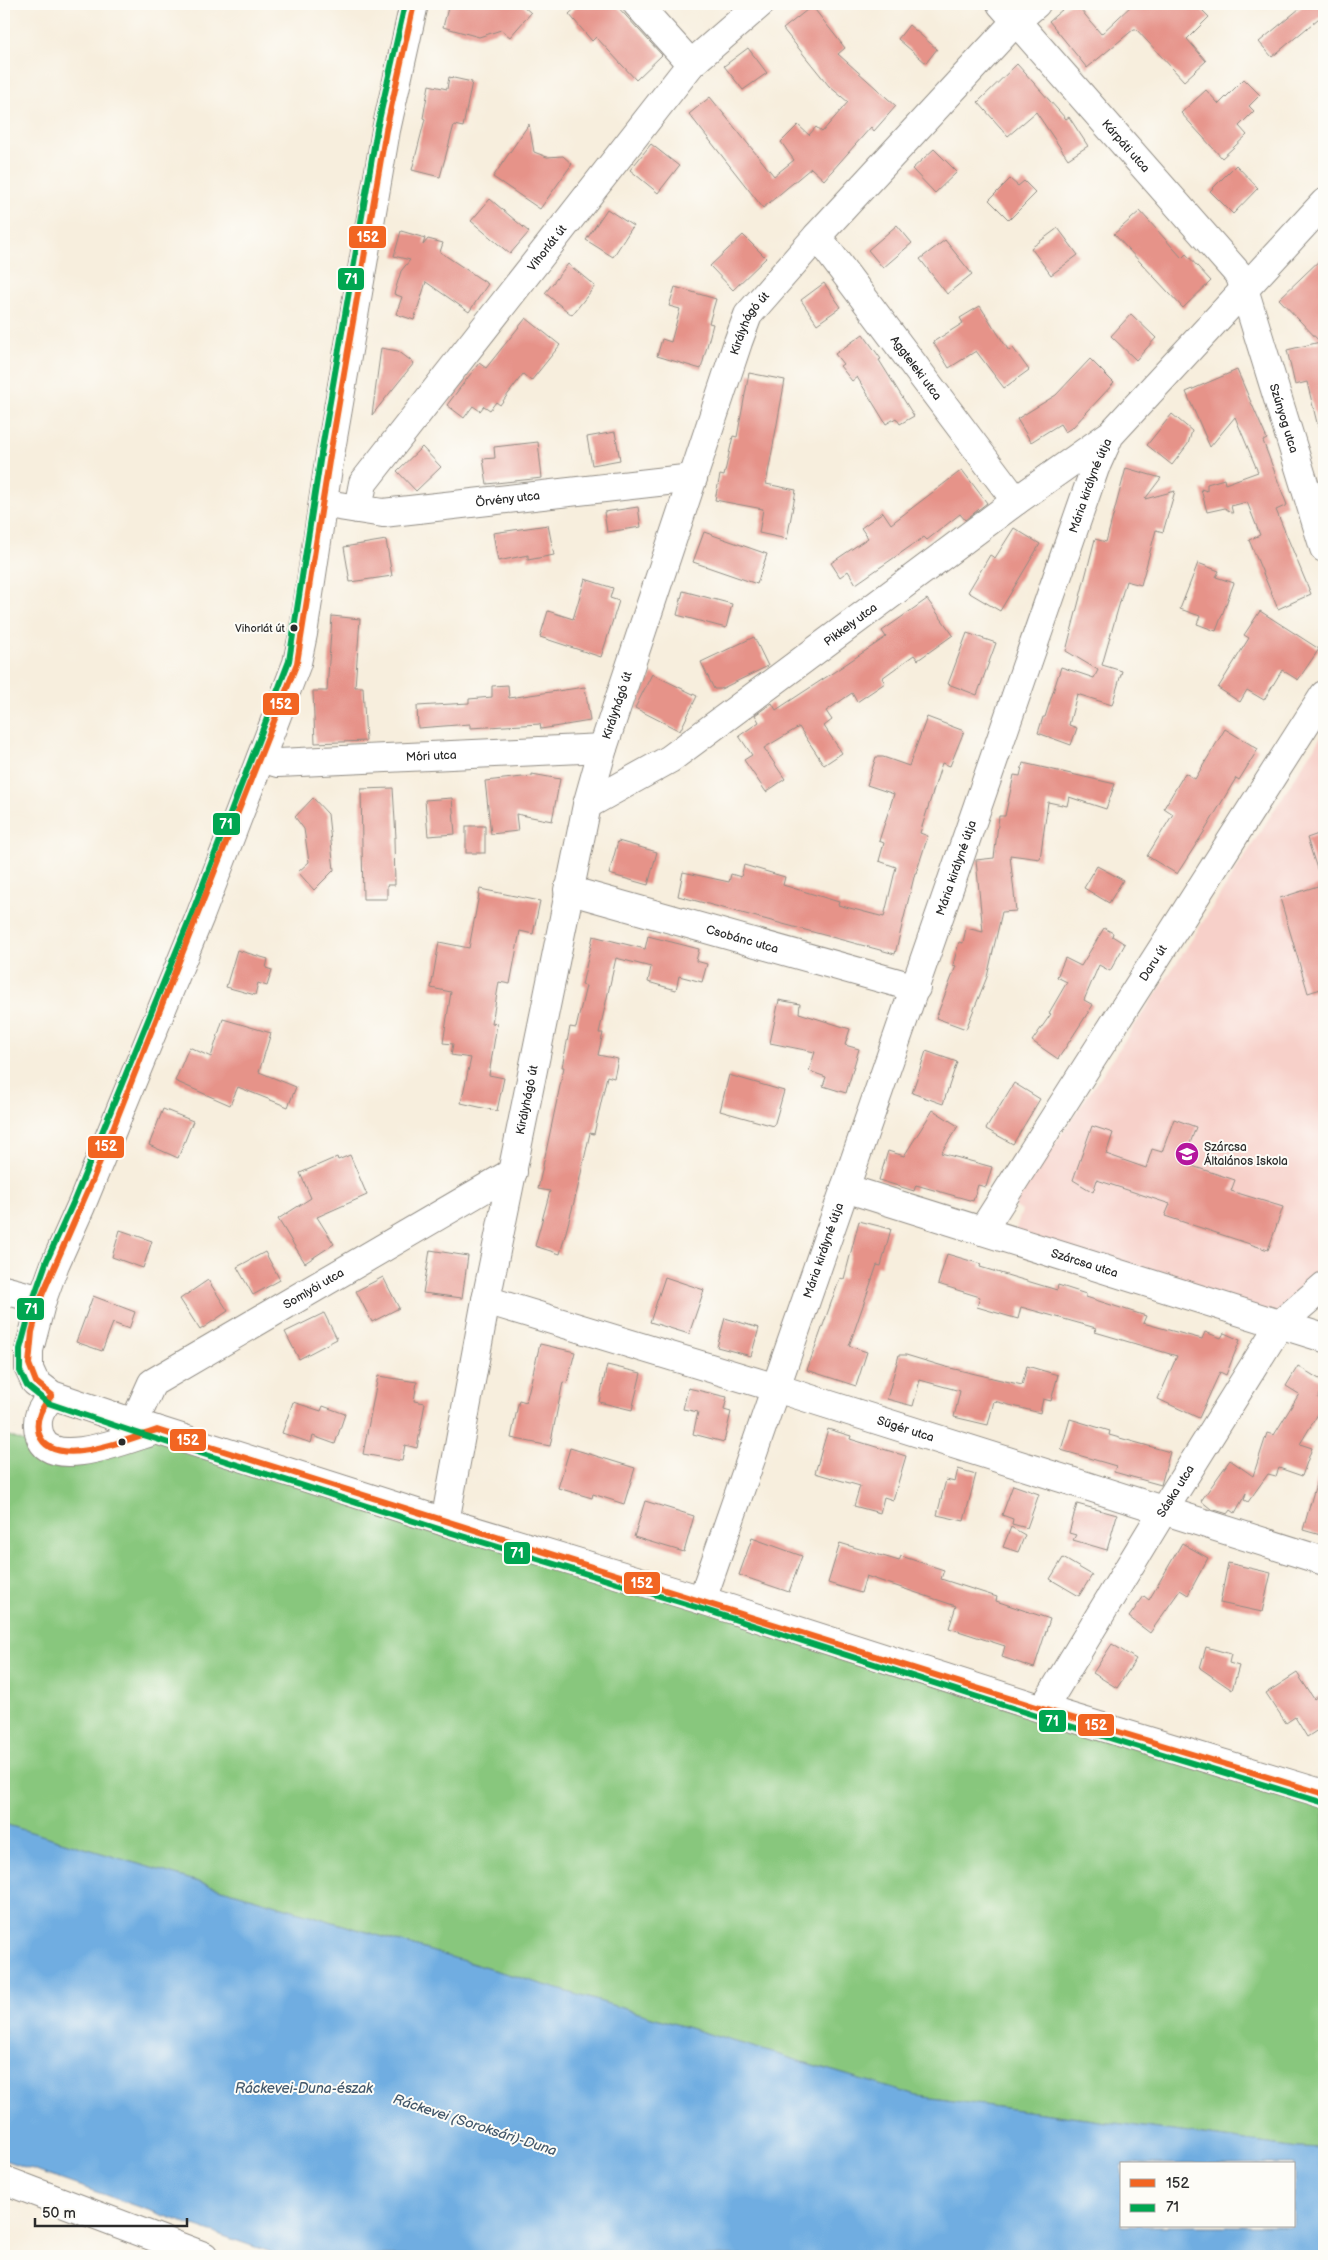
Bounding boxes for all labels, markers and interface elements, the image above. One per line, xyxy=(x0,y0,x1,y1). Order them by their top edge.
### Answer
street label: Kárpáti utca xyxy=(1099,116,1153,176)
street label: Vihorlát út xyxy=(524,222,570,274)
line badge: 152 xyxy=(348,225,387,249)
text: 152 xyxy=(357,229,380,246)
line badge: 71 xyxy=(337,267,365,291)
text: 71 xyxy=(344,271,358,288)
street label: Királyhágó út xyxy=(727,288,773,357)
street label: Aggteleki utca xyxy=(887,333,945,403)
street label: Szúnyog utca xyxy=(1266,382,1302,455)
street label: Mária királyné útja xyxy=(1066,436,1115,535)
street label: Örvény utca xyxy=(475,488,541,510)
street label: Pikkely utca xyxy=(821,600,880,649)
place label: Vihorlát út xyxy=(235,622,286,635)
marker: Vihorlát út xyxy=(289,623,299,633)
street label: Királyhágó út xyxy=(599,669,635,741)
line badge: 152 xyxy=(262,692,300,716)
text: 152 xyxy=(270,696,293,713)
street label: Móri utca xyxy=(405,747,457,765)
line badge: 71 xyxy=(212,812,241,836)
text: 71 xyxy=(219,816,233,833)
street label: Mária királyné útja xyxy=(933,818,980,917)
street label: Csobánc utca xyxy=(704,922,780,956)
street label: Daru út xyxy=(1136,942,1170,984)
street label: Királyhágó út xyxy=(512,1064,541,1136)
line badge: 152 xyxy=(87,1135,125,1159)
text: 152 xyxy=(95,1138,118,1155)
place label: Szárcsa Általános Iskola xyxy=(1204,1140,1288,1169)
school or university icon: Szárcsa Általános Iskola xyxy=(1174,1141,1200,1167)
street label: Mária királyné útja xyxy=(800,1201,847,1300)
street label: Szárcsa utca xyxy=(1049,1245,1120,1281)
street label: Somlyói utca xyxy=(280,1265,347,1312)
line badge: 71 xyxy=(16,1297,45,1321)
text: 71 xyxy=(24,1301,38,1318)
street label: Sügér utca xyxy=(875,1413,936,1445)
line badge: 152 xyxy=(169,1428,207,1452)
text: 152 xyxy=(177,1432,200,1449)
unlabelled marker xyxy=(117,1437,127,1447)
street label: Sáska utca xyxy=(1153,1462,1198,1520)
line badge: 71 xyxy=(503,1541,531,1565)
text: 71 xyxy=(510,1545,524,1562)
line badge: 152 xyxy=(623,1571,661,1595)
text: 152 xyxy=(631,1575,654,1592)
line badge: 71 xyxy=(1038,1709,1067,1733)
text: 71 xyxy=(1045,1713,1059,1730)
line badge: 152 xyxy=(1077,1713,1115,1737)
text: 152 xyxy=(1085,1717,1108,1734)
water label: Ráckevei-Duna-észak xyxy=(235,2080,374,2097)
water label: Ráckevei (Soroksári)-Duna xyxy=(391,2090,559,2160)
legend xyxy=(1120,2162,1296,2228)
text: 152 xyxy=(1166,2174,1189,2193)
scale bar xyxy=(35,2195,188,2227)
text: 71 xyxy=(1166,2198,1179,2217)
text: 50 m xyxy=(42,2204,76,2223)

